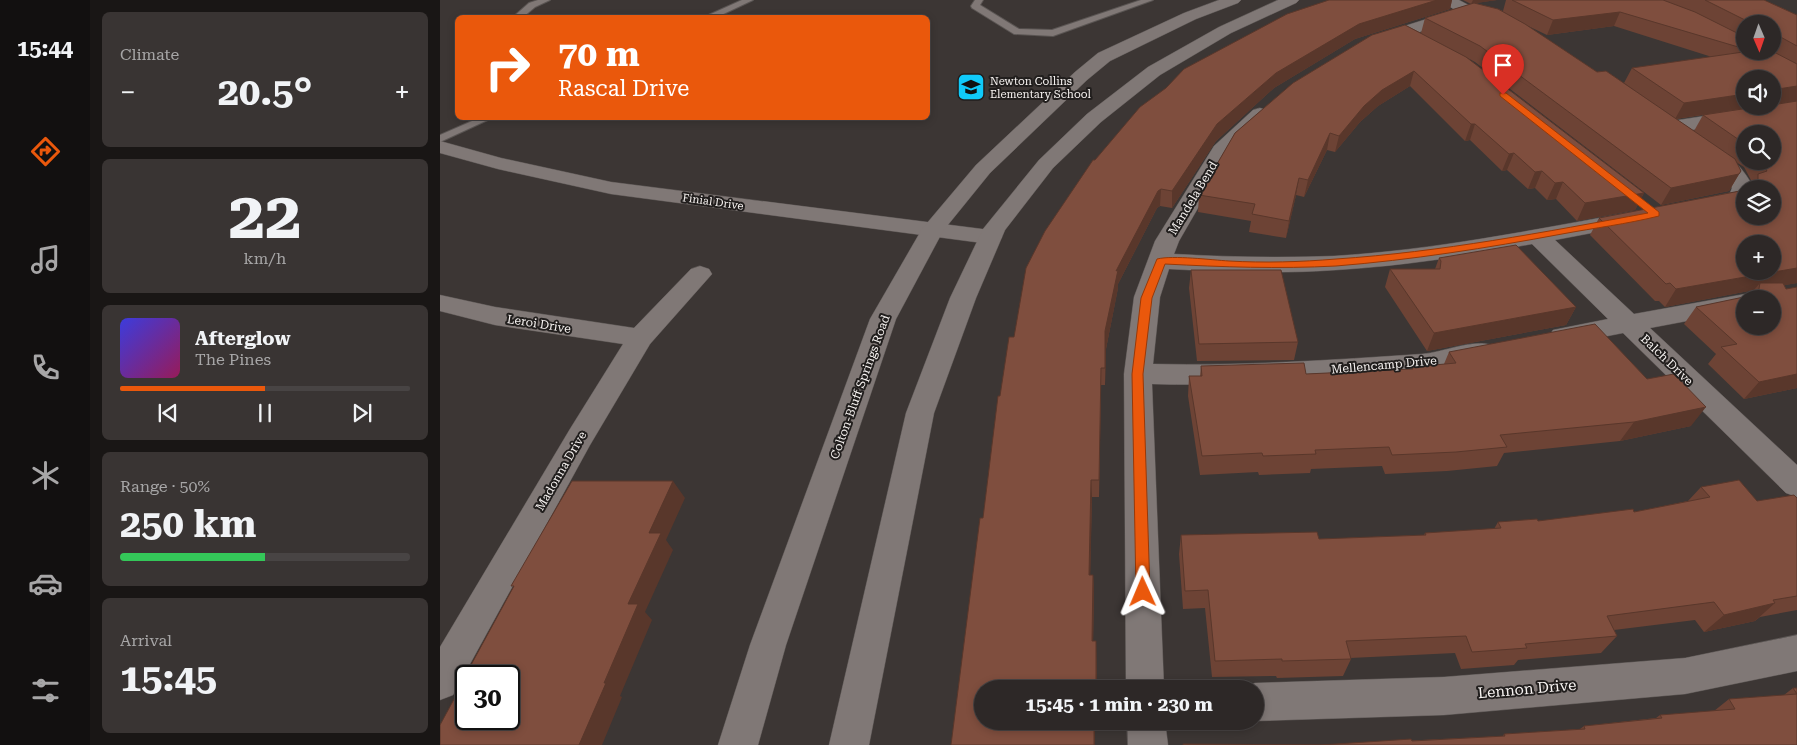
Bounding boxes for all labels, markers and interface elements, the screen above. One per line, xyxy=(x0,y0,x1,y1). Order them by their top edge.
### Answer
north arrow xyxy=(1736,15,1781,60)
map controls xyxy=(1736,15,1781,335)
text: 70 m xyxy=(558,34,640,75)
icon: right xyxy=(475,35,540,100)
text: 15:44 xyxy=(17,36,73,61)
pin xyxy=(1482,44,1524,95)
text: Climate xyxy=(120,45,179,64)
icon: arrive xyxy=(1489,51,1517,79)
text: 20.5° xyxy=(218,70,312,114)
button: sound xyxy=(1736,70,1781,115)
school or university icon: Newton Collins Elementary School xyxy=(956,72,986,102)
place label: Newton Collins Elementary School xyxy=(990,75,1091,101)
text: − xyxy=(120,76,136,109)
text: + xyxy=(394,76,410,109)
text: Rascal Drive xyxy=(558,76,689,101)
button: search xyxy=(1736,125,1781,170)
icon: directions xyxy=(28,134,63,169)
street label: Mandela Bend xyxy=(1166,159,1221,237)
text: 22 xyxy=(229,178,301,254)
button: layers xyxy=(1736,180,1781,225)
street label: Finial Drive xyxy=(682,191,744,213)
button: + xyxy=(1736,235,1781,280)
icon: music xyxy=(28,242,63,277)
text: km/h xyxy=(244,249,286,268)
button: − xyxy=(1736,290,1781,335)
street label: Leroi Drive xyxy=(506,312,572,336)
street label: Colton-Bluff Springs Road xyxy=(827,313,893,461)
text: Afterglow xyxy=(195,327,291,350)
street label: Balch Drive xyxy=(1638,332,1696,389)
icon: phone xyxy=(28,350,63,385)
text: The Pines xyxy=(195,350,271,369)
street label: Mellencamp Drive xyxy=(1331,353,1438,377)
icon: previous xyxy=(154,399,182,427)
icon: pause xyxy=(251,399,279,427)
icon: next xyxy=(348,399,376,427)
street label: Madonna Drive xyxy=(533,429,590,513)
icon: climate xyxy=(28,458,63,493)
text: Range · 50% xyxy=(120,477,210,496)
text: 250 km xyxy=(120,502,256,546)
position arrow xyxy=(1116,565,1168,617)
icon: car xyxy=(28,566,63,601)
text: Arrival xyxy=(120,631,172,650)
text: 15:45 xyxy=(120,656,217,700)
speed limit sign: 30 xyxy=(455,665,520,730)
icon: filters xyxy=(28,673,63,708)
street label: Lennon Drive xyxy=(1477,676,1577,702)
text: 15:45 · 1 min · 230 m xyxy=(1025,693,1213,716)

